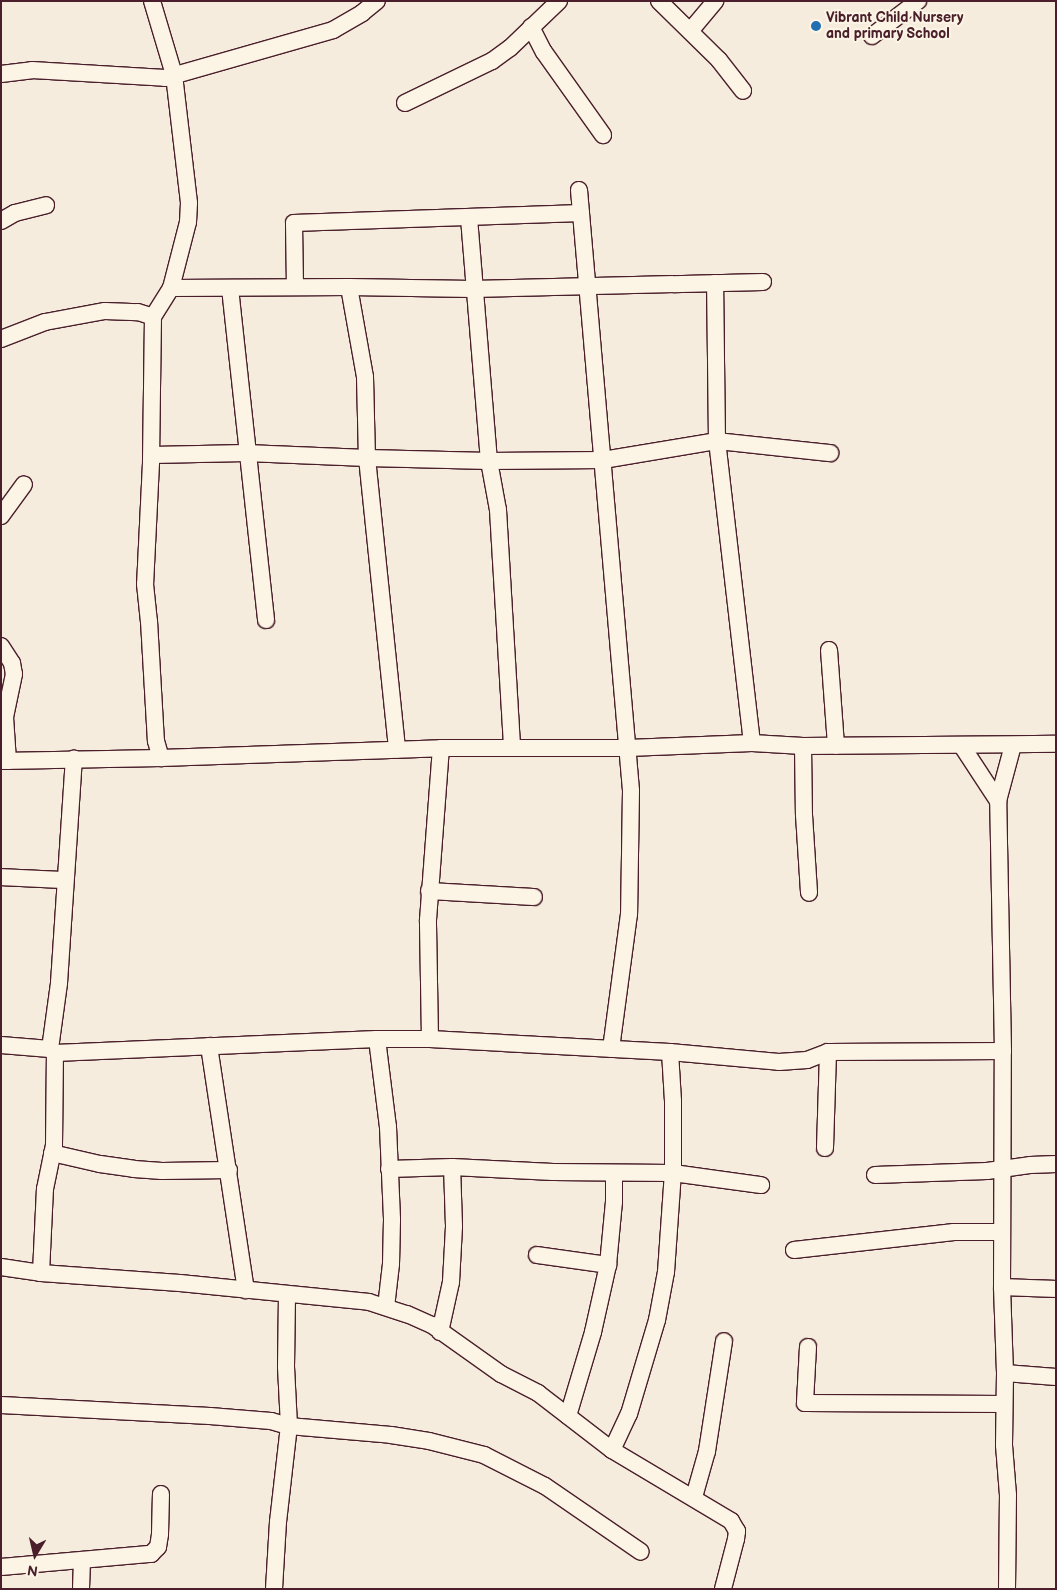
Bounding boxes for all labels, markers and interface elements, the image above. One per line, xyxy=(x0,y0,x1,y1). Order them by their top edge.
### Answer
place label: Vibrant Child Nursery and primary School xyxy=(826,10,963,42)
marker: Vibrant Child Nursery and primary School xyxy=(810,20,822,32)
north arrow xyxy=(10,1530,60,1580)
text: N xyxy=(26,1561,39,1580)

